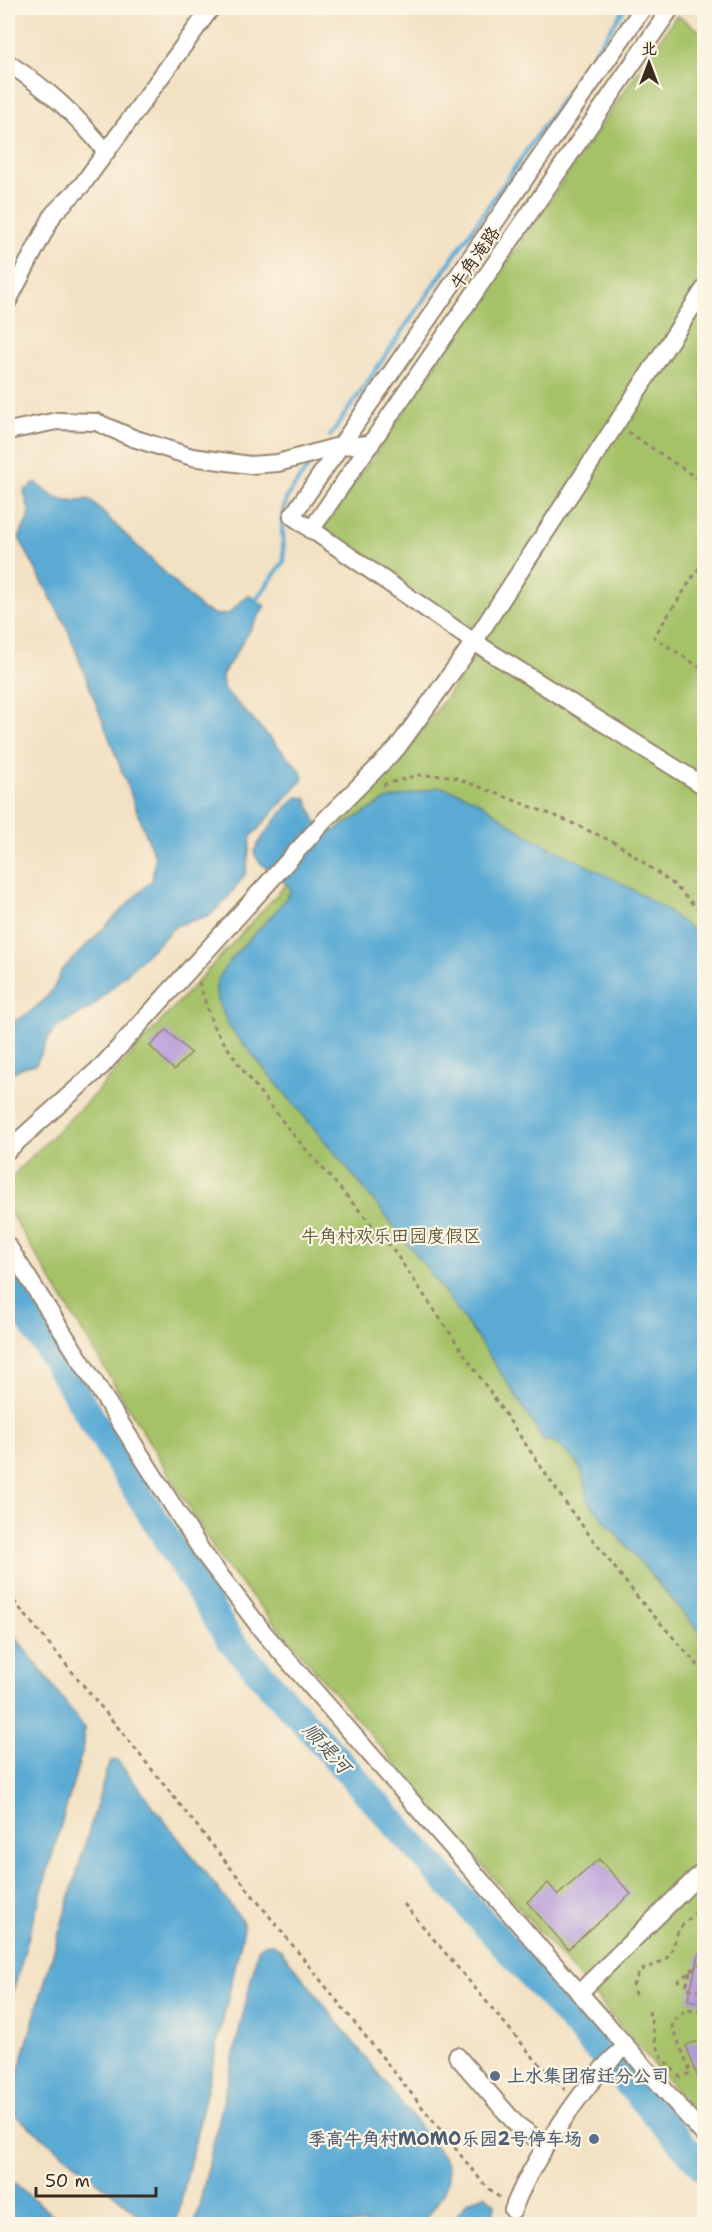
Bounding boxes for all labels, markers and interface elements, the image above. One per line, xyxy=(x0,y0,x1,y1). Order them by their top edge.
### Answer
north arrow xyxy=(619,33,679,93)
text: 北 xyxy=(641,38,657,59)
street label: 牛角淹路 xyxy=(445,222,505,294)
park label: 牛角村欢乐田园度假区 xyxy=(301,1224,481,1248)
water label: 顺堤河 xyxy=(297,1717,359,1781)
place label: 上水集团宿迁分公司 xyxy=(507,2064,669,2088)
marker: 上水集团宿迁分公司 xyxy=(488,2069,502,2083)
place label: 季高牛角村MOMO乐园2号停车场 xyxy=(308,2127,582,2151)
marker: 季高牛角村MOMO乐园2号停车场 xyxy=(587,2132,601,2146)
scale bar xyxy=(36,2160,156,2198)
text: 50 m xyxy=(45,2169,90,2193)

